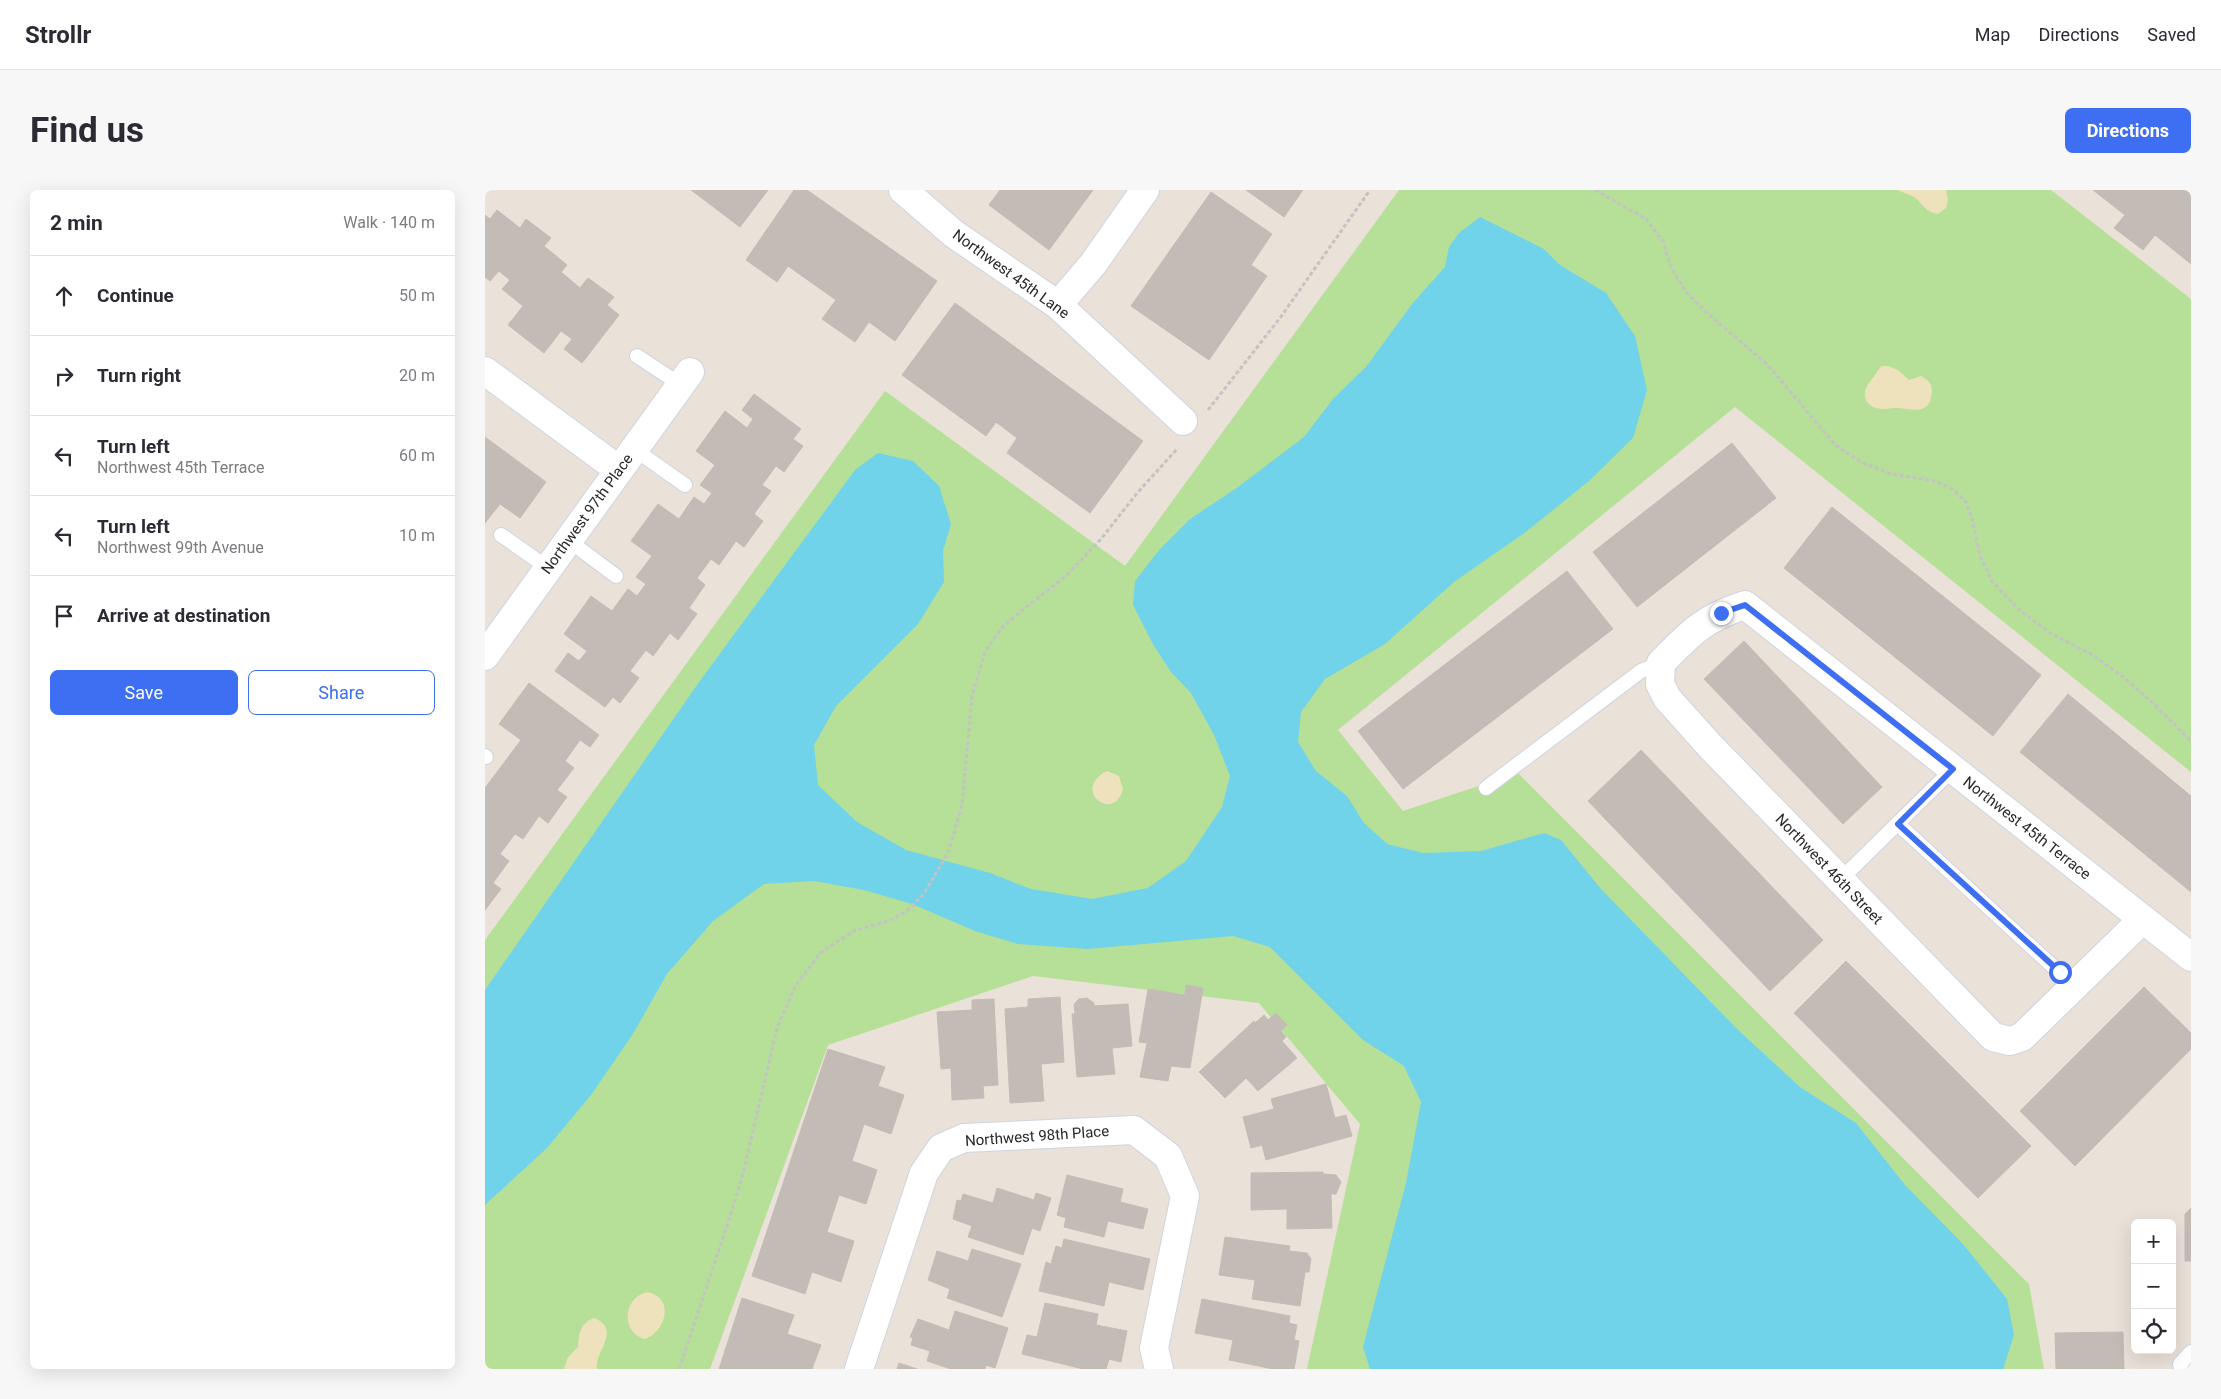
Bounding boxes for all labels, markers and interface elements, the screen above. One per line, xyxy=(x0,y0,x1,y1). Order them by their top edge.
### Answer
text: Strollr xyxy=(25,21,91,49)
text: Map xyxy=(1975,24,2010,45)
text: Directions xyxy=(2038,24,2119,45)
text: Saved xyxy=(2147,24,2196,45)
button: Directions xyxy=(2065,108,2191,153)
text: Find us xyxy=(30,110,144,151)
text: 2 min xyxy=(50,211,103,235)
text: Walk · 140 m xyxy=(343,213,435,232)
street label: Northwest 45th Lane xyxy=(949,226,1073,322)
icon: ahead xyxy=(50,282,78,310)
text: Continue xyxy=(97,284,174,307)
text: 50 m xyxy=(399,286,435,305)
icon: right xyxy=(50,362,78,390)
text: Turn right xyxy=(97,364,181,387)
text: 20 m xyxy=(399,366,435,385)
text: Turn left xyxy=(97,435,170,458)
icon: left xyxy=(50,442,78,470)
text: 60 m xyxy=(399,446,435,465)
street label: Northwest 97th Place xyxy=(537,450,637,578)
text: Northwest 45th Terrace xyxy=(97,458,264,477)
text: Turn left xyxy=(97,515,170,538)
icon: left xyxy=(50,522,78,550)
text: 10 m xyxy=(399,526,435,545)
text: Northwest 99th Avenue xyxy=(97,538,264,557)
icon: arrive xyxy=(50,602,78,630)
route end xyxy=(1710,602,1733,625)
text: Arrive at destination xyxy=(97,604,270,627)
button: Save xyxy=(50,670,238,715)
button: Share xyxy=(248,670,435,715)
street label: Northwest 45th Terrace xyxy=(1960,773,2094,883)
street label: Northwest 46th Street xyxy=(1772,810,1887,928)
route start xyxy=(2049,961,2072,984)
street label: Northwest 98th Place xyxy=(964,1122,1110,1150)
map controls xyxy=(2131,1219,2176,1354)
button: + xyxy=(2131,1219,2176,1264)
button: − xyxy=(2131,1264,2176,1309)
button: locate xyxy=(2131,1309,2176,1354)

